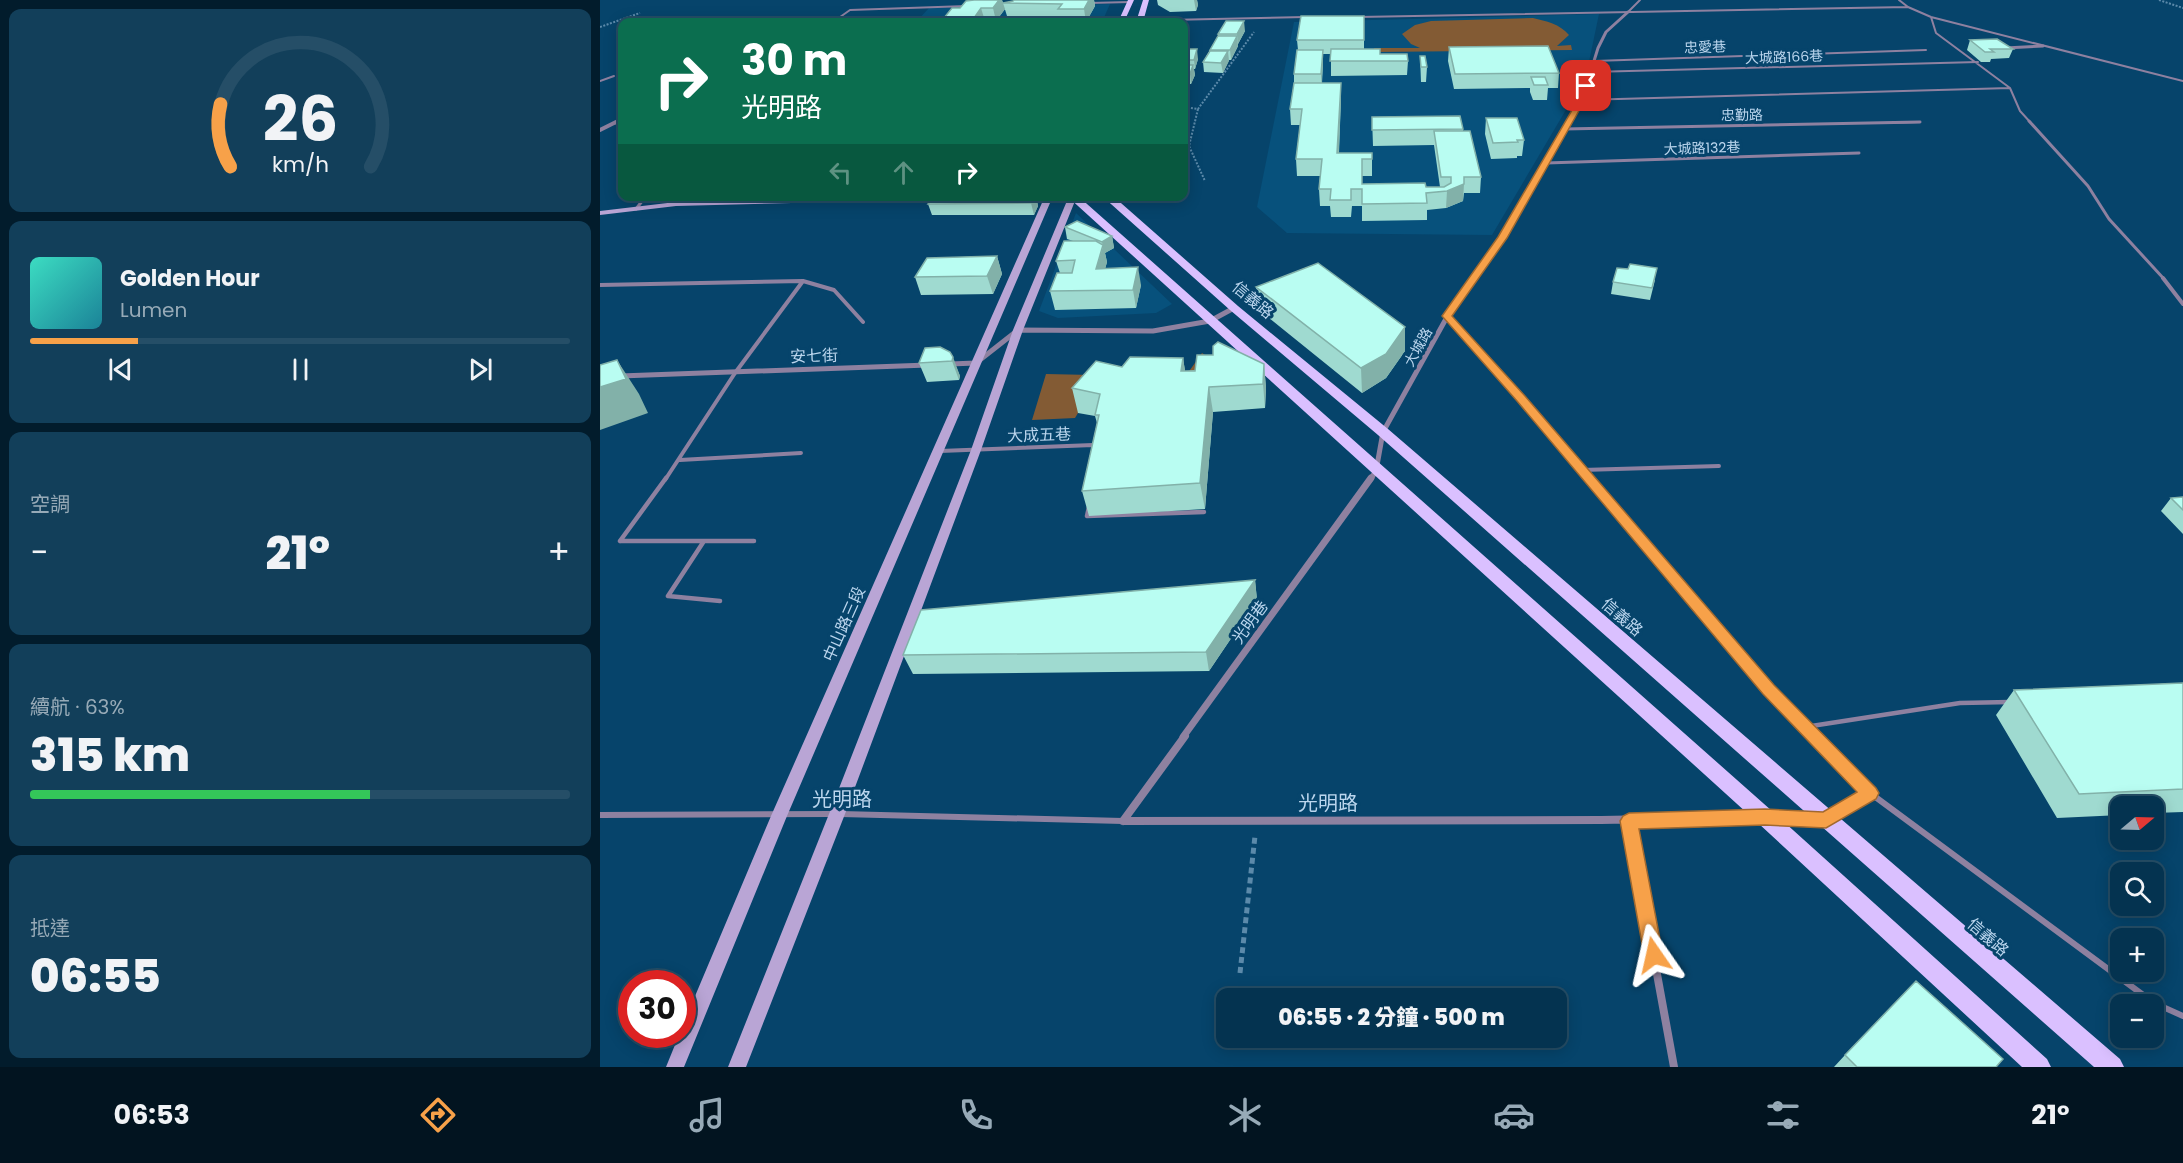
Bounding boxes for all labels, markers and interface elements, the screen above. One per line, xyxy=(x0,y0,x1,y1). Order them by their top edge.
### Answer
text: 30 m xyxy=(741,31,847,90)
street label: 忠愛巷 xyxy=(1684,36,1726,58)
icon: right xyxy=(642,42,720,120)
street label: 大城路166巷 xyxy=(1745,46,1823,68)
pin xyxy=(1560,60,1611,111)
icon: arrive xyxy=(1569,69,1602,102)
text: 26 xyxy=(262,75,338,163)
text: 光明路 xyxy=(741,89,822,126)
street label: 忠勤路 xyxy=(1721,105,1763,125)
street label: 大城路132巷 xyxy=(1663,137,1741,159)
text: km/h xyxy=(271,150,329,181)
icon: left xyxy=(824,156,857,189)
icon: ahead xyxy=(887,156,920,189)
icon: right xyxy=(950,156,983,189)
text: Golden Hour xyxy=(120,263,260,294)
street label: 信義路 xyxy=(1227,276,1279,324)
text: Lumen xyxy=(120,296,187,324)
street label: 大城路 xyxy=(1399,324,1437,370)
street label: 安七街 xyxy=(790,344,838,368)
icon: previous xyxy=(104,353,137,386)
icon: pause xyxy=(284,353,317,386)
icon: next xyxy=(464,353,497,386)
street label: 大成五巷 xyxy=(1007,422,1071,448)
text: 空調 xyxy=(30,490,70,518)
text: 21° xyxy=(266,522,330,585)
text: − xyxy=(30,529,48,576)
text: + xyxy=(547,529,570,576)
street label: 中山路三段 xyxy=(817,583,871,665)
street label: 信義路 xyxy=(1596,593,1648,641)
street label: 光明巷 xyxy=(1227,596,1273,648)
text: 續航 · 63% xyxy=(30,693,125,721)
text: 315 km xyxy=(30,724,190,787)
street label: 光明路 xyxy=(812,785,872,813)
street label: 光明路 xyxy=(1298,789,1358,817)
north arrow xyxy=(2110,796,2164,850)
map controls xyxy=(2110,796,2164,1048)
button: search xyxy=(2110,862,2164,916)
street label: 信義路 xyxy=(1962,913,2014,961)
text: 抵達 xyxy=(30,914,70,942)
position arrow xyxy=(1622,923,1686,987)
button: + xyxy=(2110,928,2164,982)
text: 06:55 xyxy=(30,945,161,1008)
speed limit sign: 30 xyxy=(618,970,696,1048)
button: − xyxy=(2110,994,2164,1048)
text: 06:55 · 2 分鐘 · 500 m xyxy=(1278,1002,1505,1033)
icon: directions xyxy=(417,1094,459,1136)
icon: music xyxy=(686,1094,728,1136)
icon: phone xyxy=(955,1094,997,1136)
icon: climate xyxy=(1224,1094,1266,1136)
icon: car xyxy=(1493,1094,1535,1136)
icon: filters xyxy=(1762,1094,1804,1136)
text: 06:53 xyxy=(114,1096,190,1133)
text: 21° xyxy=(2031,1096,2069,1133)

